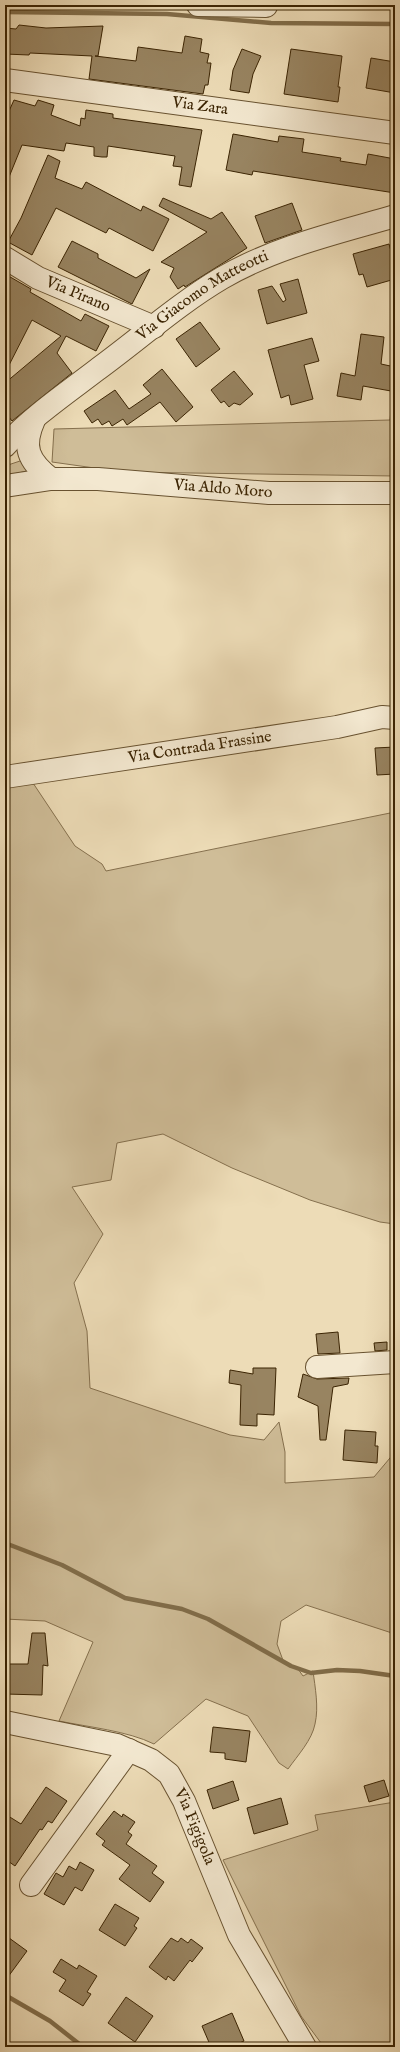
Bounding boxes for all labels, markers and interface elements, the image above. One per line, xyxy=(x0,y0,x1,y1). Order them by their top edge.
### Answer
street label: Via Zara xyxy=(170,93,229,120)
street label: Via Giacomo Matteotti xyxy=(132,247,271,346)
street label: Via Pirano xyxy=(42,272,114,318)
street label: Via Aldo Moro xyxy=(172,475,274,503)
street label: Via Contrada Frassine xyxy=(126,727,273,769)
street label: Via Figigola xyxy=(169,1784,219,1868)

